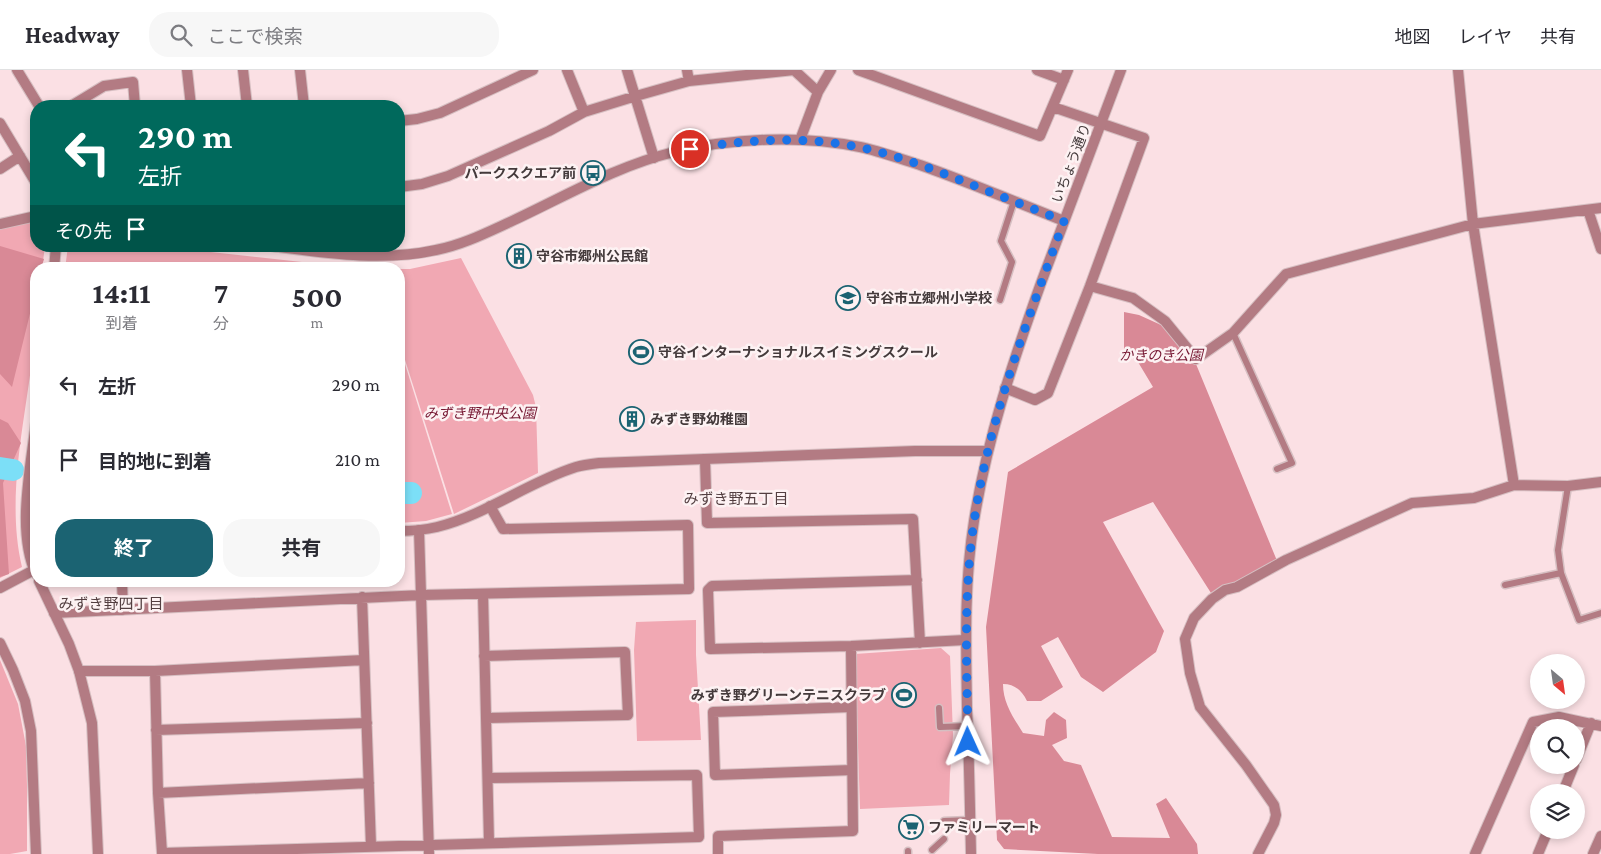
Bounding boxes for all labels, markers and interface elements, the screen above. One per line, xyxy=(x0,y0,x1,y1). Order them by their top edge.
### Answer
search box xyxy=(149,12,499,57)
text: Headway xyxy=(25,21,119,48)
icon: search xyxy=(167,21,195,49)
text: ここで検索 xyxy=(207,26,303,47)
text: 地図 xyxy=(1395,27,1431,47)
text: レイヤ xyxy=(1459,27,1512,47)
text: 共有 xyxy=(1540,27,1576,47)
text: 290 m xyxy=(138,117,232,156)
icon: left xyxy=(55,120,120,185)
street label: いちょう通り xyxy=(1048,121,1094,205)
pin xyxy=(669,128,711,170)
icon: arrive xyxy=(676,135,704,163)
bus stop icon: パークスクエア前 xyxy=(580,160,606,186)
text: 左折 xyxy=(138,164,182,189)
place label: パークスクエア前 xyxy=(464,165,576,181)
icon: arrive xyxy=(122,215,150,243)
text: その先 xyxy=(55,221,112,242)
building icon: 守谷市郷州公民館 xyxy=(506,243,532,269)
place label: 守谷市郷州公民館 xyxy=(536,248,648,264)
text: 14:11 xyxy=(92,276,151,309)
text: 7 xyxy=(214,276,228,309)
text: 500 xyxy=(291,280,343,313)
school or university icon: 守谷市立郷州小学校 xyxy=(835,285,861,311)
place label: 守谷市立郷州小学校 xyxy=(866,290,992,306)
text: m xyxy=(311,314,323,331)
text: 到着 xyxy=(105,315,138,332)
text: 分 xyxy=(213,315,229,332)
sports icon: 守谷インターナショナルスイミングスクール xyxy=(628,339,654,365)
place label: 守谷インターナショナルスイミングスクール xyxy=(658,344,938,360)
park label: かきのき公園 xyxy=(1119,347,1205,363)
icon: left xyxy=(55,371,83,399)
text: 290 m xyxy=(332,374,380,395)
text: 左折 xyxy=(98,376,136,397)
park label: みずき野中央公園 xyxy=(424,405,538,421)
building icon: みずき野幼稚園 xyxy=(619,406,645,432)
place label: みずき野幼稚園 xyxy=(650,411,748,427)
icon: arrive xyxy=(55,446,83,474)
text: 210 m xyxy=(335,449,380,470)
text: 目的地に到着 xyxy=(98,451,212,472)
district label: みずき野五丁目 xyxy=(683,491,789,507)
button: 終了 xyxy=(55,519,213,577)
button: 共有 xyxy=(223,519,380,577)
district label: みずき野四丁目 xyxy=(58,596,164,612)
north arrow xyxy=(1530,654,1585,709)
map controls xyxy=(1530,654,1585,839)
sports icon: みずき野グリーンテニスクラブ xyxy=(891,682,917,708)
place label: みずき野グリーンテニスクラブ xyxy=(691,687,886,703)
position arrow xyxy=(941,715,993,767)
button: search xyxy=(1530,719,1585,774)
button: layers xyxy=(1530,784,1585,839)
supermarket icon: ファミリーマート xyxy=(898,814,924,840)
place label: ファミリーマート xyxy=(928,819,1040,835)

